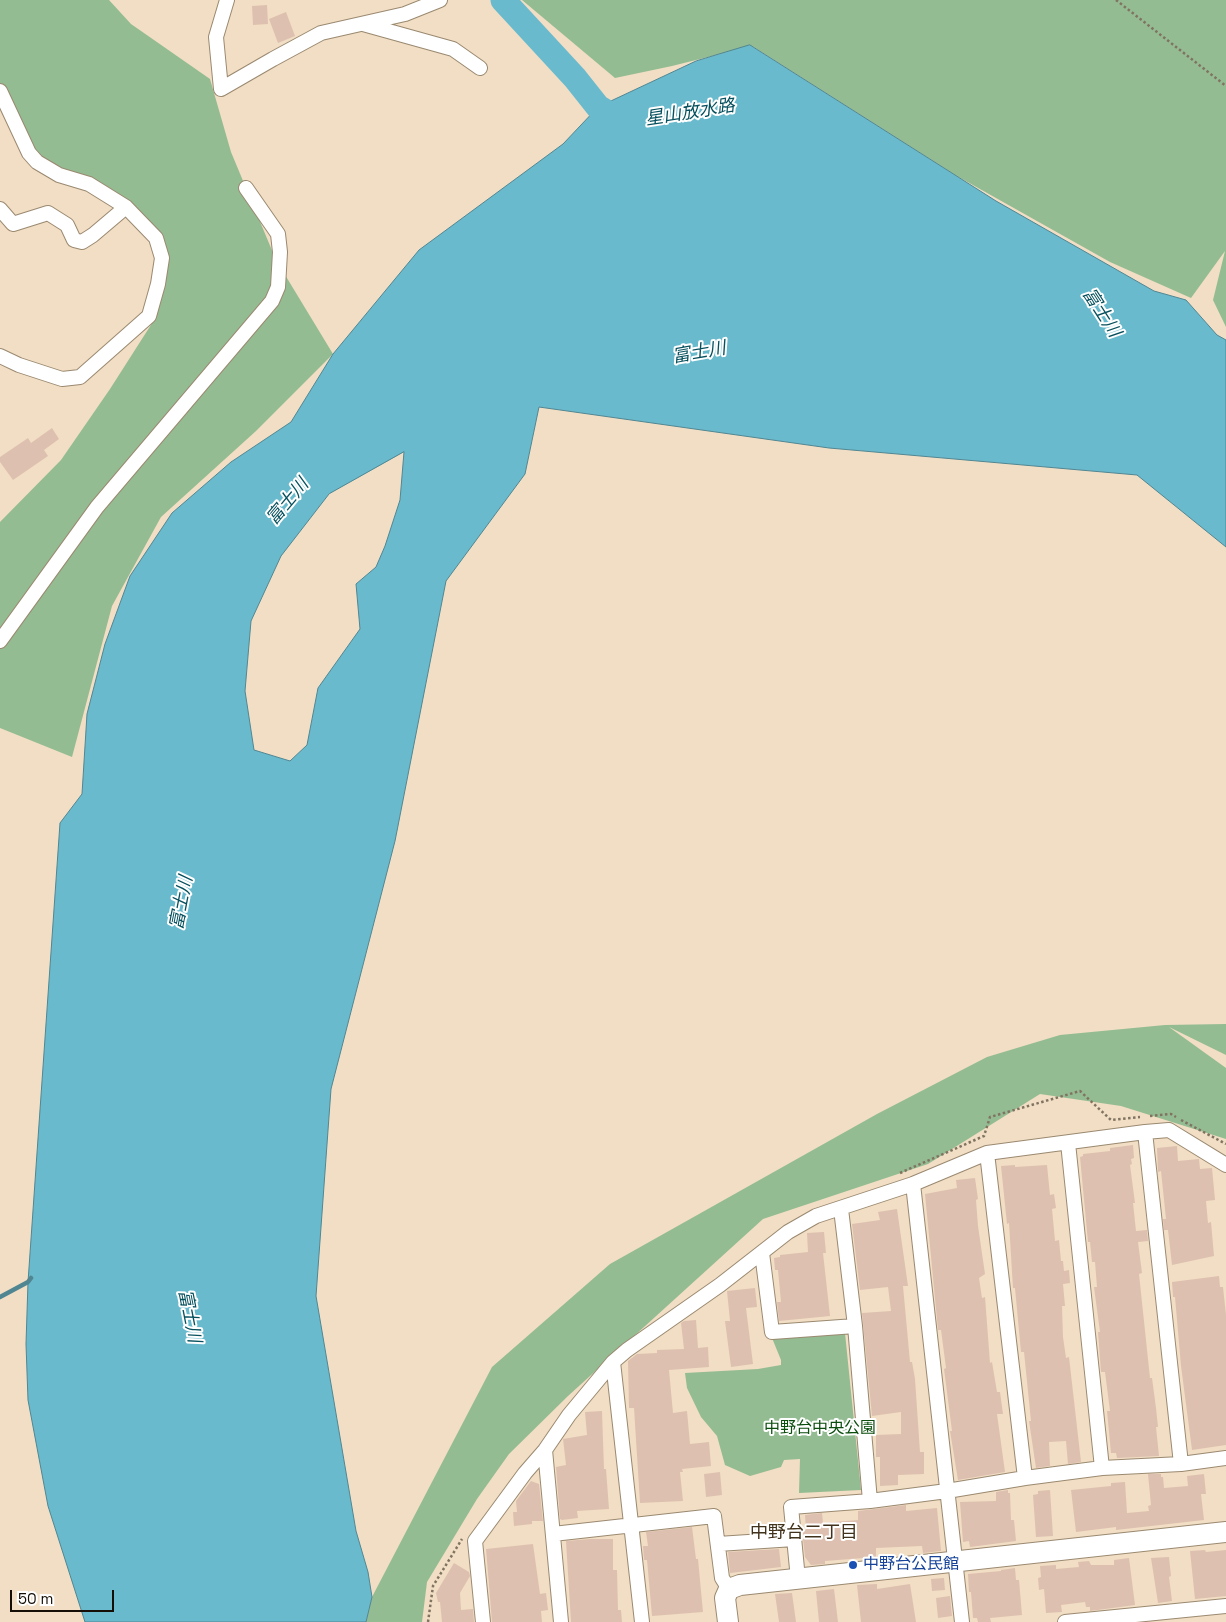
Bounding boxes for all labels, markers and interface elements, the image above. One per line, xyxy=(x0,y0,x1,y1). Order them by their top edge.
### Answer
water label: 星山放水路 xyxy=(644,95,736,131)
water label: 富士川 xyxy=(1077,284,1125,342)
water label: 富士川 xyxy=(671,338,727,368)
water label: 富士川 xyxy=(262,474,314,530)
water label: 富士川 xyxy=(166,874,198,932)
water label: 富士川 xyxy=(173,1287,205,1345)
park label: 中野台中央公園 xyxy=(764,1419,876,1439)
district label: 中野台二丁目 xyxy=(750,1522,858,1544)
place label: 中野台公民館 xyxy=(863,1555,959,1575)
marker: 中野台公民館 xyxy=(847,1559,859,1571)
scale bar xyxy=(12,1580,116,1612)
text: 50 m xyxy=(18,1589,53,1608)

